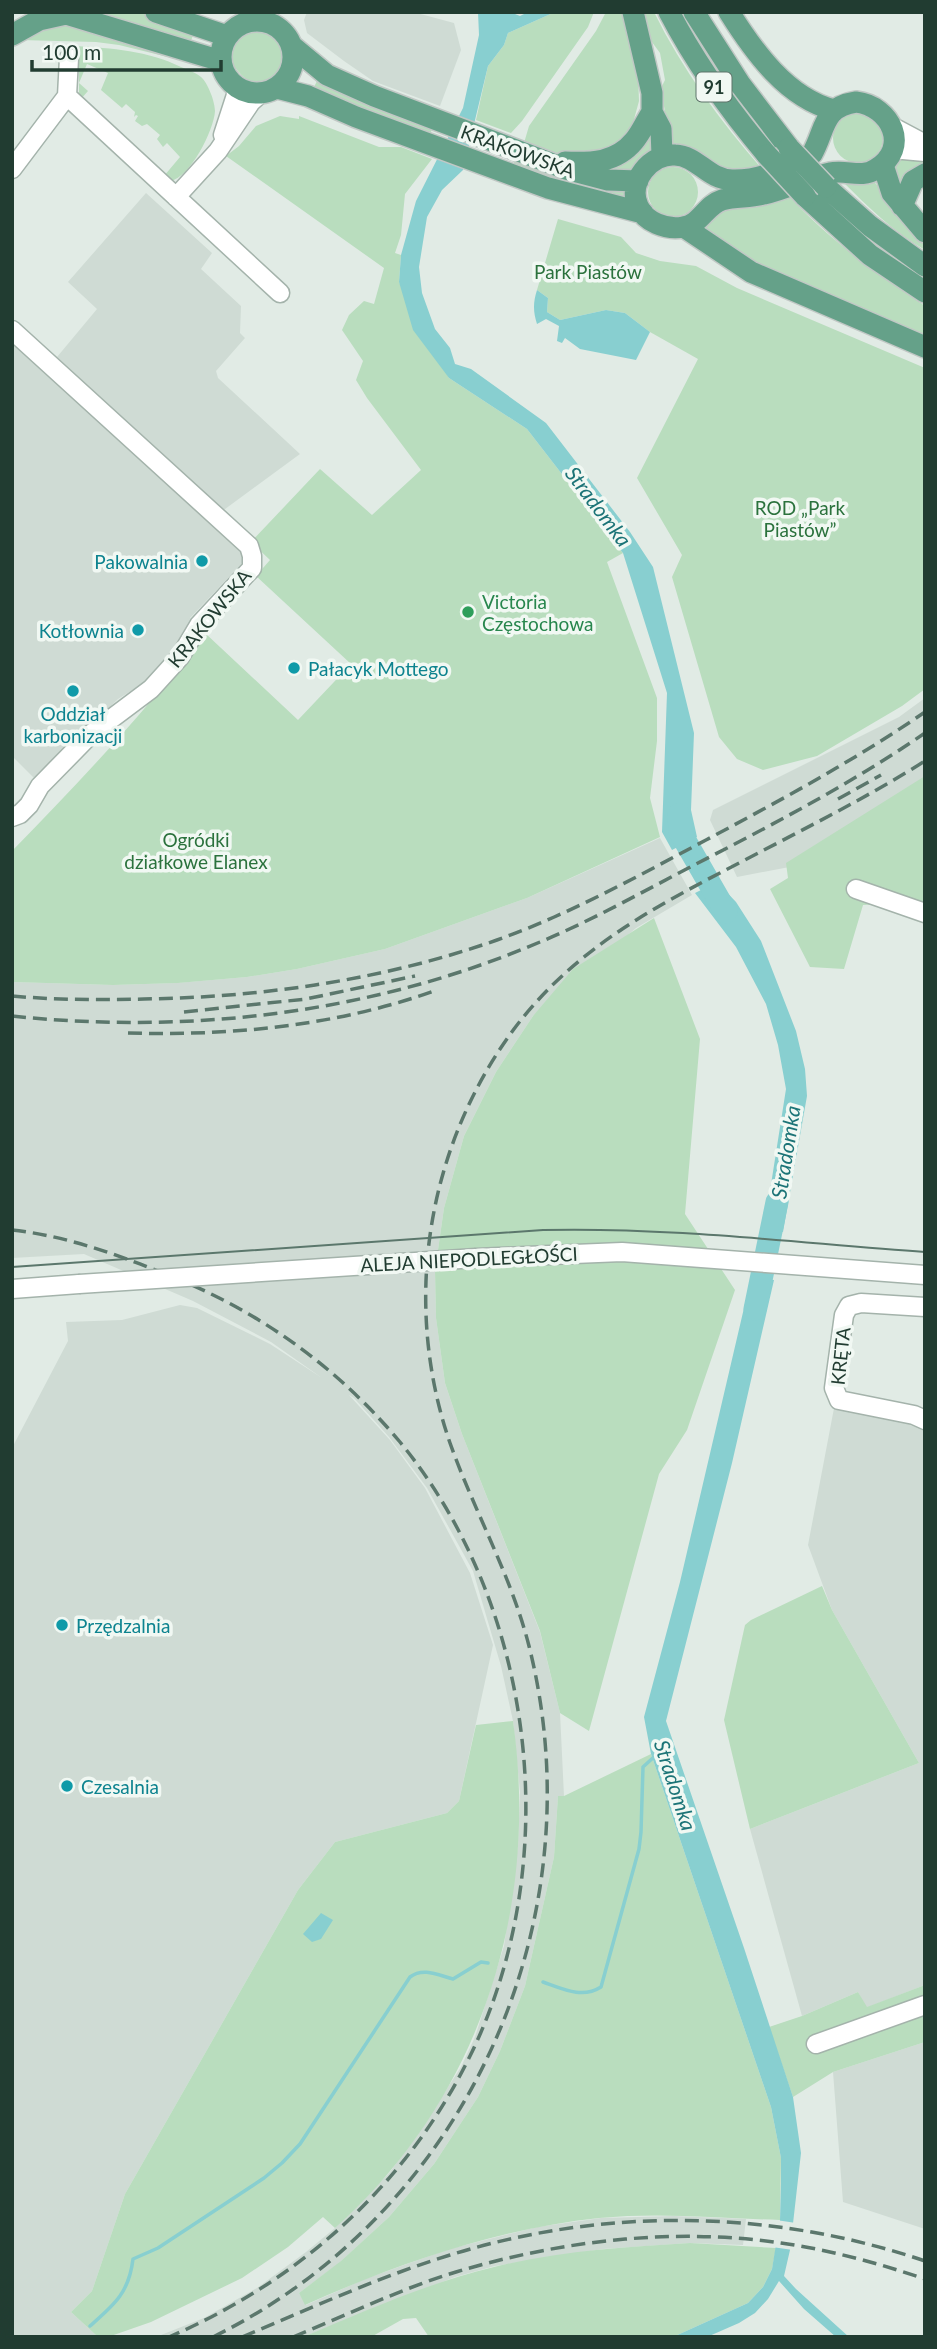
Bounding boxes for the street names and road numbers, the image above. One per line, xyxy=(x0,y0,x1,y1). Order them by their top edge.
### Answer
road number: 91 xyxy=(696,72,732,102)
street label: KRAKOWSKA xyxy=(458,120,578,182)
street label: KRAKOWSKA xyxy=(162,564,256,672)
street label: ALEJA NIEPODLEGŁOŚCI xyxy=(360,1242,578,1276)
street label: KRĘTA xyxy=(826,1326,854,1386)

